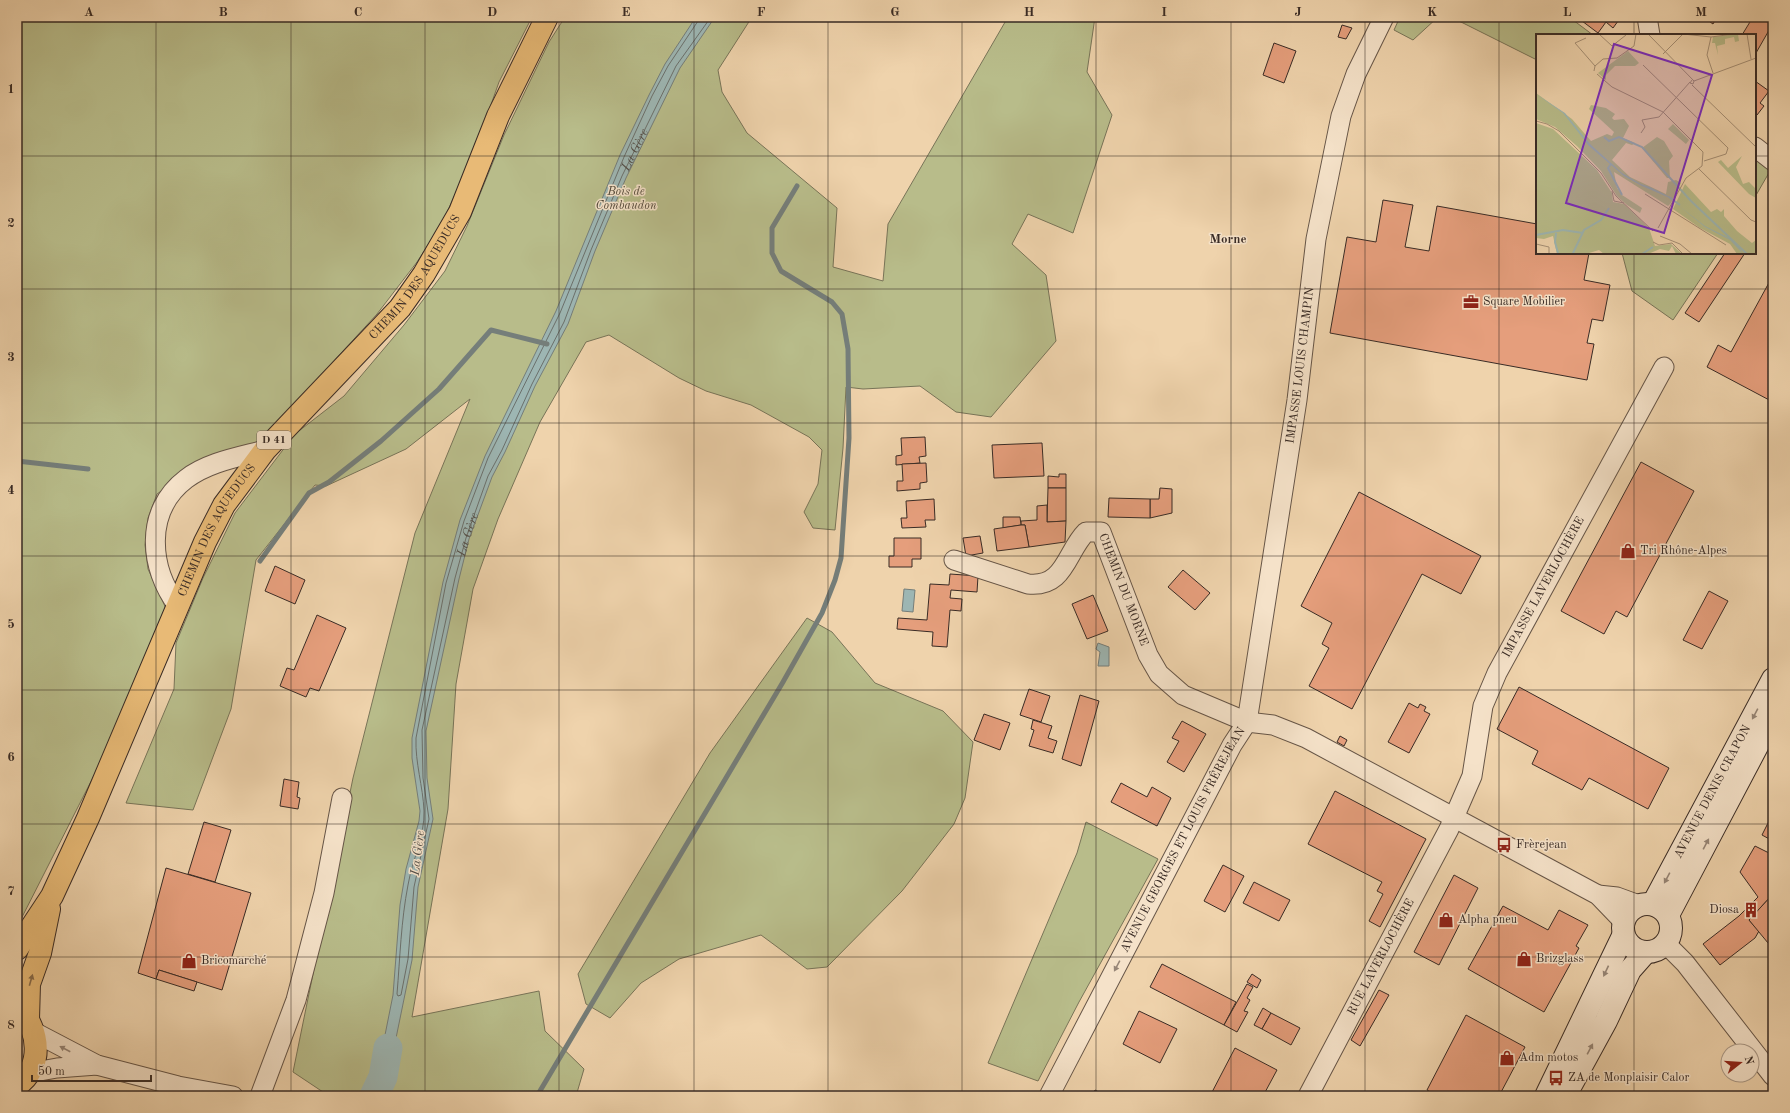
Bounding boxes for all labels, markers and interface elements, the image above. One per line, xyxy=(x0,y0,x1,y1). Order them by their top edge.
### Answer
text: A xyxy=(84,6,94,19)
text: B xyxy=(218,6,228,19)
text: C xyxy=(354,6,362,19)
text: D xyxy=(487,6,497,19)
text: E xyxy=(622,6,631,19)
text: F xyxy=(757,6,766,19)
text: G xyxy=(890,6,900,19)
text: H xyxy=(1024,6,1035,19)
text: I xyxy=(1161,6,1167,19)
text: J xyxy=(1294,6,1302,19)
text: K xyxy=(1427,6,1437,19)
text: L xyxy=(1563,6,1572,19)
text: M xyxy=(1695,6,1707,19)
inset map xyxy=(1536,34,1756,254)
text: 1 xyxy=(7,83,15,96)
water label: La Gère xyxy=(619,127,651,174)
park label: Bois de Combaudon xyxy=(595,186,657,212)
street label: CHEMIN DES AQUEDUCS xyxy=(367,213,463,342)
text: 2 xyxy=(7,217,15,230)
district label: Morne xyxy=(1209,233,1247,246)
street label: IMPASSE LOUIS CHAMPIN xyxy=(1284,286,1316,444)
office icon: Square Mobilier xyxy=(1462,293,1480,311)
place label: Square Mobilier xyxy=(1483,296,1565,308)
text: 3 xyxy=(7,351,15,364)
road number: D 41 xyxy=(257,431,291,449)
street label: CHEMIN DES AQUEDUCS xyxy=(176,462,258,599)
text: 4 xyxy=(7,484,15,497)
water label: La Gère xyxy=(454,511,481,559)
street label: IMPASSE LAVERLOCHÈRE xyxy=(1501,515,1587,660)
street label: CHEMIN DU MORNE xyxy=(1096,532,1150,648)
shop icon: Tri Rhône-Alpes xyxy=(1619,542,1637,560)
place label: Tri Rhône-Alpes xyxy=(1640,545,1727,557)
text: 5 xyxy=(7,618,15,631)
one-way arrow xyxy=(1751,708,1758,720)
street label: AVENUE DENIS CRAPON xyxy=(1672,723,1753,861)
street label: AVENUE GEORGES ET LOUIS FRÊREJEAN xyxy=(1119,725,1248,955)
text: 6 xyxy=(7,751,15,764)
water label: La Gère xyxy=(409,830,427,877)
bus stop icon: Frèrejean xyxy=(1495,836,1513,854)
one-way arrow xyxy=(1702,838,1709,850)
place label: Frèrejean xyxy=(1516,839,1567,851)
one-way arrow xyxy=(1664,872,1670,884)
text: 7 xyxy=(7,885,15,898)
street label: RUE LAVERLOCHÈRE xyxy=(1346,897,1417,1017)
building icon: Diosa xyxy=(1742,901,1760,919)
place label: Diosa xyxy=(1709,904,1739,916)
shop icon: Alpha pneu xyxy=(1437,911,1455,929)
place label: Alpha pneu xyxy=(1458,914,1518,926)
shop icon: Brizglass xyxy=(1515,950,1533,968)
shop icon: Bricomarché xyxy=(180,952,198,970)
place label: Brizglass xyxy=(1536,953,1584,965)
place label: Bricomarché xyxy=(201,955,267,967)
one-way arrow xyxy=(1113,960,1120,972)
one-way arrow xyxy=(1603,966,1609,977)
one-way arrow xyxy=(28,974,34,986)
text: 8 xyxy=(7,1019,15,1032)
north arrow xyxy=(1720,1043,1760,1083)
one-way arrow xyxy=(1587,1044,1594,1055)
one-way arrow xyxy=(59,1046,71,1053)
shop icon: Adm motos xyxy=(1498,1049,1516,1067)
place label: Adm motos xyxy=(1519,1052,1578,1064)
text: N xyxy=(1742,1055,1755,1067)
scale bar xyxy=(32,1057,151,1083)
text: 50 m xyxy=(38,1065,65,1078)
bus stop icon: ZA de Monplaisir Calor xyxy=(1547,1069,1565,1087)
place label: ZA de Monplaisir Calor xyxy=(1568,1072,1689,1084)

